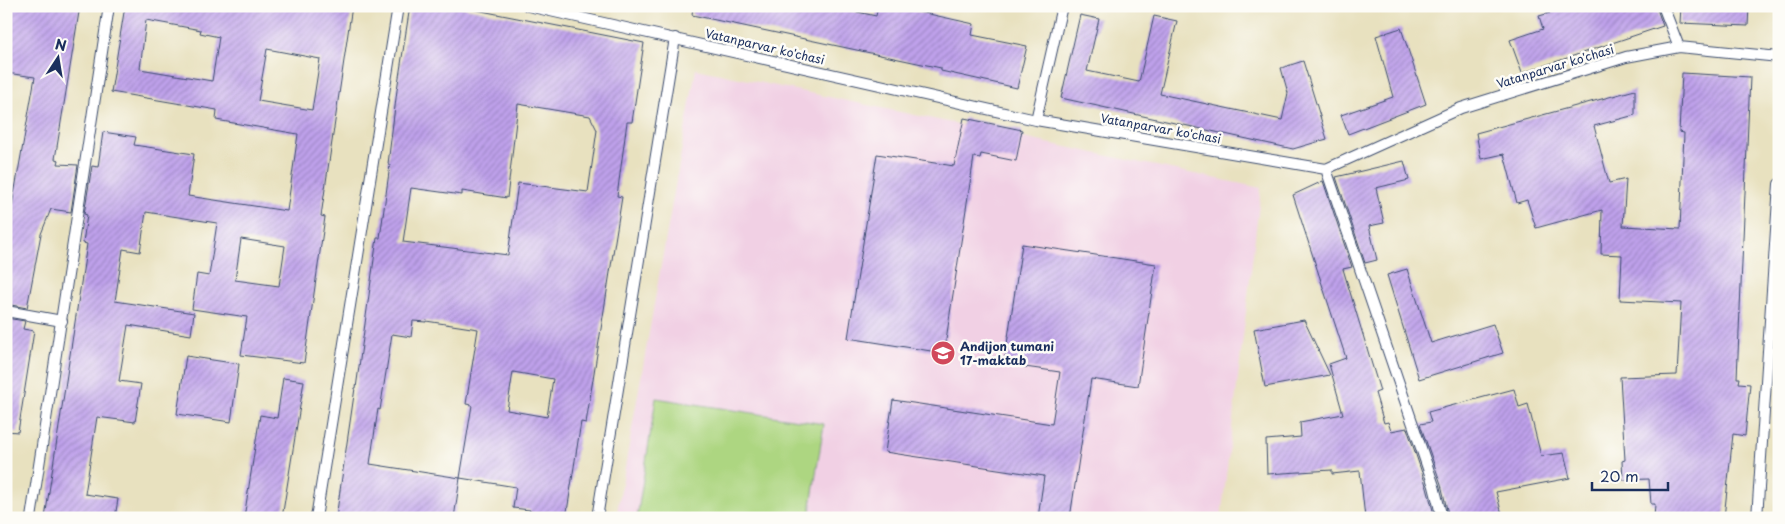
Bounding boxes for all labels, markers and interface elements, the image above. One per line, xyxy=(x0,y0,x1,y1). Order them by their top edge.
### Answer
street label: Vatanparvar ko'chasi xyxy=(704,24,826,68)
north arrow xyxy=(32,32,82,82)
text: N xyxy=(53,33,68,56)
street label: Vatanparvar ko'chasi xyxy=(1494,40,1616,92)
street label: Vatanparvar ko'chasi xyxy=(1099,109,1223,147)
place label: Andijon tumani 17-maktab xyxy=(960,337,1054,369)
school or university icon: Andijon tumani 17-maktab xyxy=(930,340,956,366)
scale bar xyxy=(1592,459,1669,491)
text: 20 m xyxy=(1600,464,1639,487)

